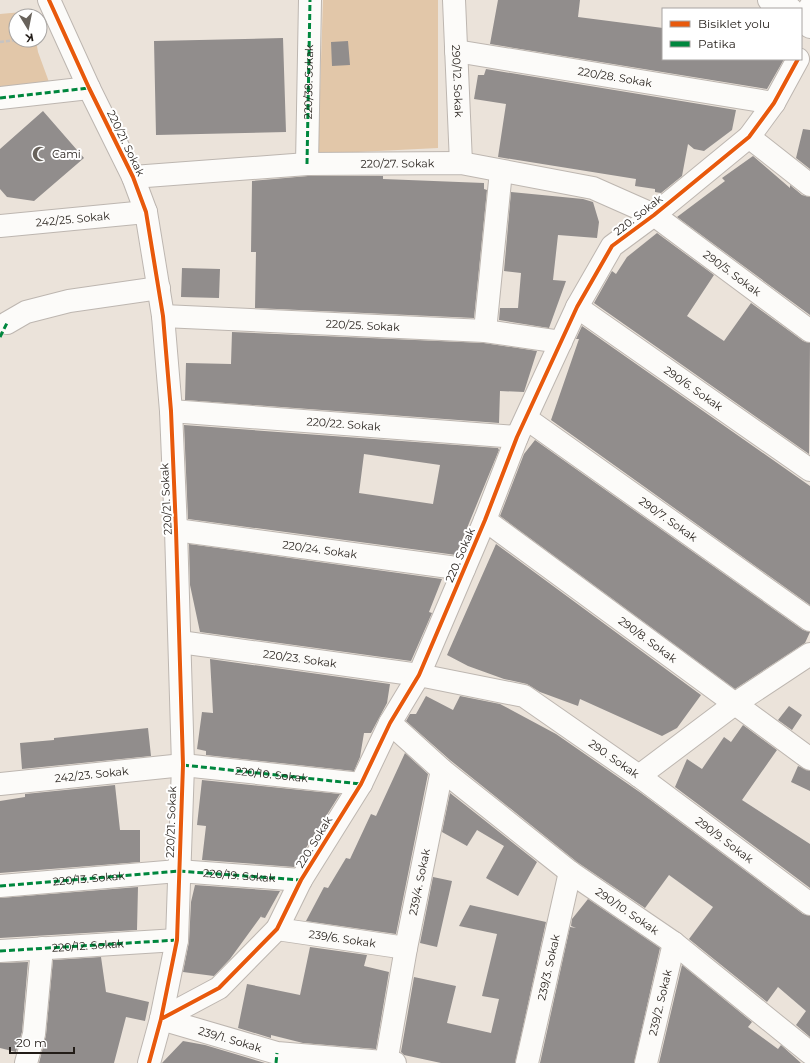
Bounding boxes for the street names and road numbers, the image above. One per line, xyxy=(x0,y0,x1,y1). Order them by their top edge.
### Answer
street label: 220/38. Sokak xyxy=(301,44,316,120)
street label: 290/12. Sokak xyxy=(449,44,466,118)
street label: 220/28. Sokak xyxy=(577,64,653,90)
street label: 220/21. Sokak xyxy=(104,108,148,179)
street label: 220/27. Sokak xyxy=(361,156,435,171)
street label: 220. Sokak xyxy=(611,191,666,238)
street label: 242/25. Sokak xyxy=(35,208,111,230)
street label: 290/5. Sokak xyxy=(701,247,764,299)
street label: 220/25. Sokak xyxy=(325,317,401,334)
street label: 290/6. Sokak xyxy=(661,363,726,414)
street label: 220/22. Sokak xyxy=(306,414,382,434)
street label: 220/21. Sokak xyxy=(157,462,175,535)
street label: 290/7. Sokak xyxy=(636,494,700,545)
street label: 220. Sokak xyxy=(442,525,478,584)
street label: 220/24. Sokak xyxy=(281,537,358,561)
street label: 290/8. Sokak xyxy=(616,614,680,666)
street label: 220/23. Sokak xyxy=(262,647,338,671)
street label: 290. Sokak xyxy=(586,736,642,781)
street label: 242/23. Sokak xyxy=(54,764,130,785)
street label: 220/10. Sokak xyxy=(234,764,309,785)
street label: 220/21. Sokak xyxy=(163,785,179,858)
street label: 220. Sokak xyxy=(293,813,336,870)
street label: 290/9. Sokak xyxy=(693,814,756,866)
street label: 239/4. Sokak xyxy=(406,847,433,917)
street label: 220/19. Sokak xyxy=(203,866,276,885)
street label: 220/13. Sokak xyxy=(52,868,126,889)
street label: 290/10. Sokak xyxy=(593,885,662,938)
street label: 239/6. Sokak xyxy=(308,927,377,951)
street label: 239/3. Sokak xyxy=(534,933,563,1002)
street label: 220/12. Sokak xyxy=(51,936,125,955)
street label: 239/2. Sokak xyxy=(646,968,675,1037)
street label: 239/1. Sokak xyxy=(197,1023,264,1055)

